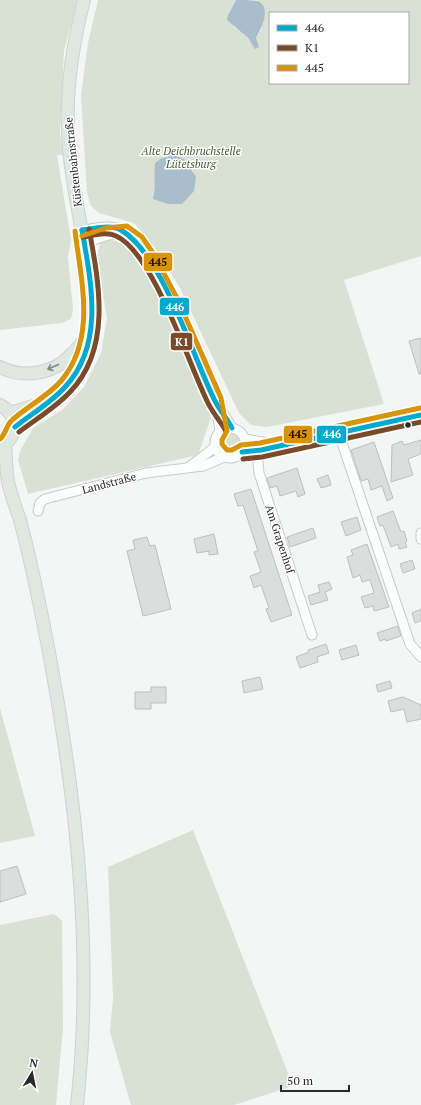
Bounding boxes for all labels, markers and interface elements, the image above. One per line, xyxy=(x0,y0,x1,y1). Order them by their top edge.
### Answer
legend xyxy=(269,12,409,84)
text: 446 xyxy=(305,20,325,35)
text: K1 xyxy=(305,40,319,55)
text: 445 xyxy=(305,60,324,75)
street label: Küstenbahnstraße xyxy=(61,116,85,208)
park label: Alte Deichbruchstelle Lütetsburg xyxy=(140,144,241,171)
line badge: 445 xyxy=(143,252,173,272)
text: 445 xyxy=(149,255,167,269)
line badge: 446 xyxy=(159,297,190,316)
text: 446 xyxy=(166,300,184,314)
line badge: K1 xyxy=(170,332,193,351)
text: K1 xyxy=(175,335,189,349)
one-way arrow xyxy=(48,364,60,371)
unlabelled marker xyxy=(403,420,413,430)
line badge: 445 xyxy=(283,425,313,444)
line badge: 446 xyxy=(316,425,347,444)
text: 445 xyxy=(289,427,307,441)
text: 446 xyxy=(323,427,341,441)
street label: Landstraße xyxy=(80,469,138,497)
street label: Am Grapenhof xyxy=(262,503,298,576)
north arrow xyxy=(12,1053,52,1093)
text: N xyxy=(28,1056,40,1071)
scale bar xyxy=(281,1067,349,1093)
text: 50 m xyxy=(287,1073,314,1088)

